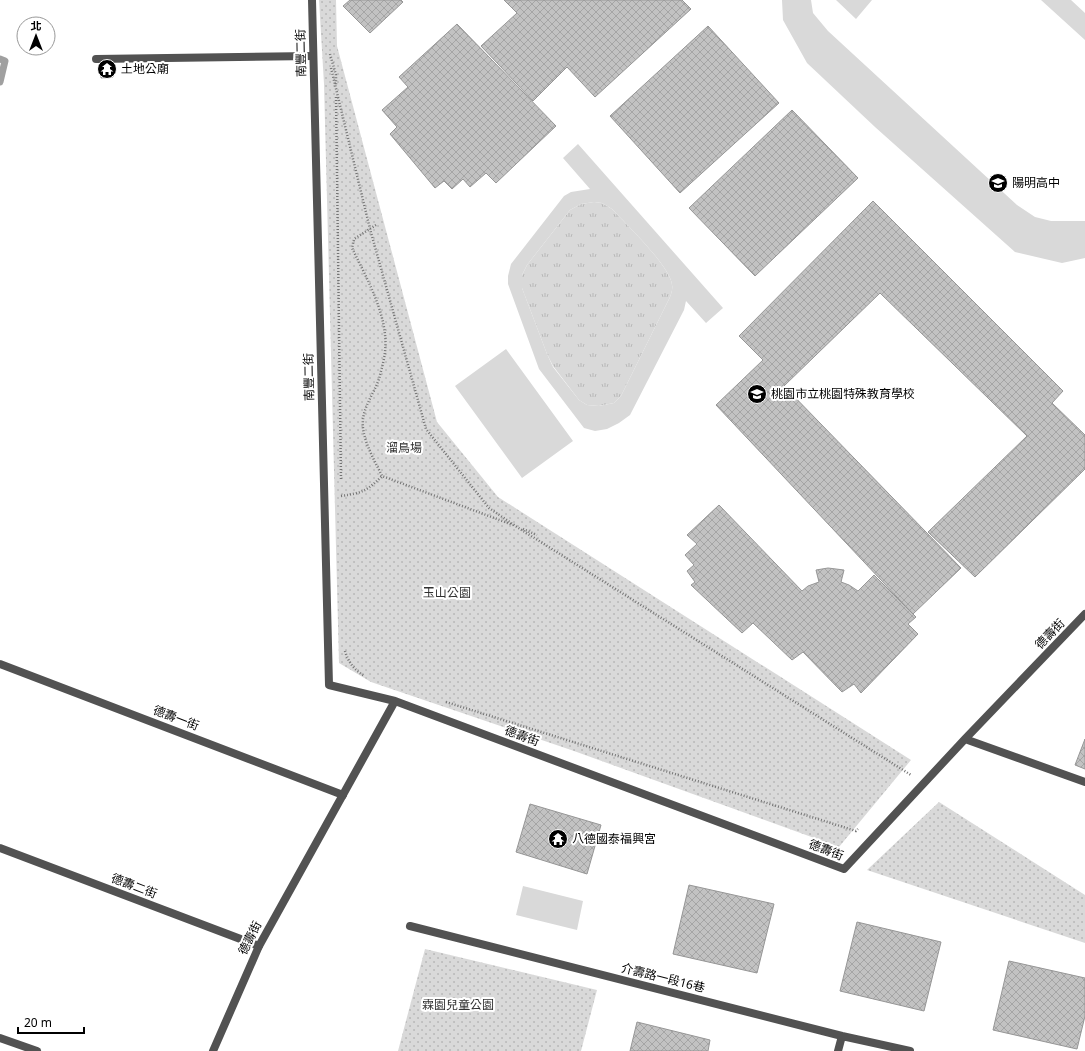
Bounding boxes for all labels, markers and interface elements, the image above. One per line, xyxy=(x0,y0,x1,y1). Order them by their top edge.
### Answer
north arrow xyxy=(16,16,56,56)
text: 北 xyxy=(31,18,42,33)
street label: 南豐二街 xyxy=(292,29,309,77)
temple icon: 土地公廟 xyxy=(96,58,118,80)
place label: 土地公廟 xyxy=(121,60,169,77)
school or university icon: 陽明高中 xyxy=(987,172,1009,194)
place label: 陽明高中 xyxy=(1012,174,1060,191)
street label: 南豐二街 xyxy=(300,353,317,401)
school or university icon: 桃園市立桃園特殊教育學校 xyxy=(746,383,768,405)
place label: 桃園市立桃園特殊教育學校 xyxy=(771,385,915,402)
park label: 溜鳥場 xyxy=(386,439,422,456)
park label: 玉山公園 xyxy=(423,584,471,601)
street label: 德壽街 xyxy=(1031,615,1068,653)
street label: 德壽一街 xyxy=(151,701,202,734)
street label: 德壽街 xyxy=(502,721,542,750)
temple icon: 八德國泰福興宮 xyxy=(547,828,569,850)
place label: 八德國泰福興宮 xyxy=(572,830,656,847)
street label: 德壽街 xyxy=(806,835,846,864)
street label: 德壽二街 xyxy=(109,869,160,902)
street label: 德壽街 xyxy=(234,918,265,958)
street label: 介壽路一段16巷 xyxy=(619,959,707,996)
park label: 霖園兒童公園 xyxy=(422,996,494,1013)
scale bar xyxy=(18,1009,84,1035)
text: 20 m xyxy=(24,1014,52,1031)

